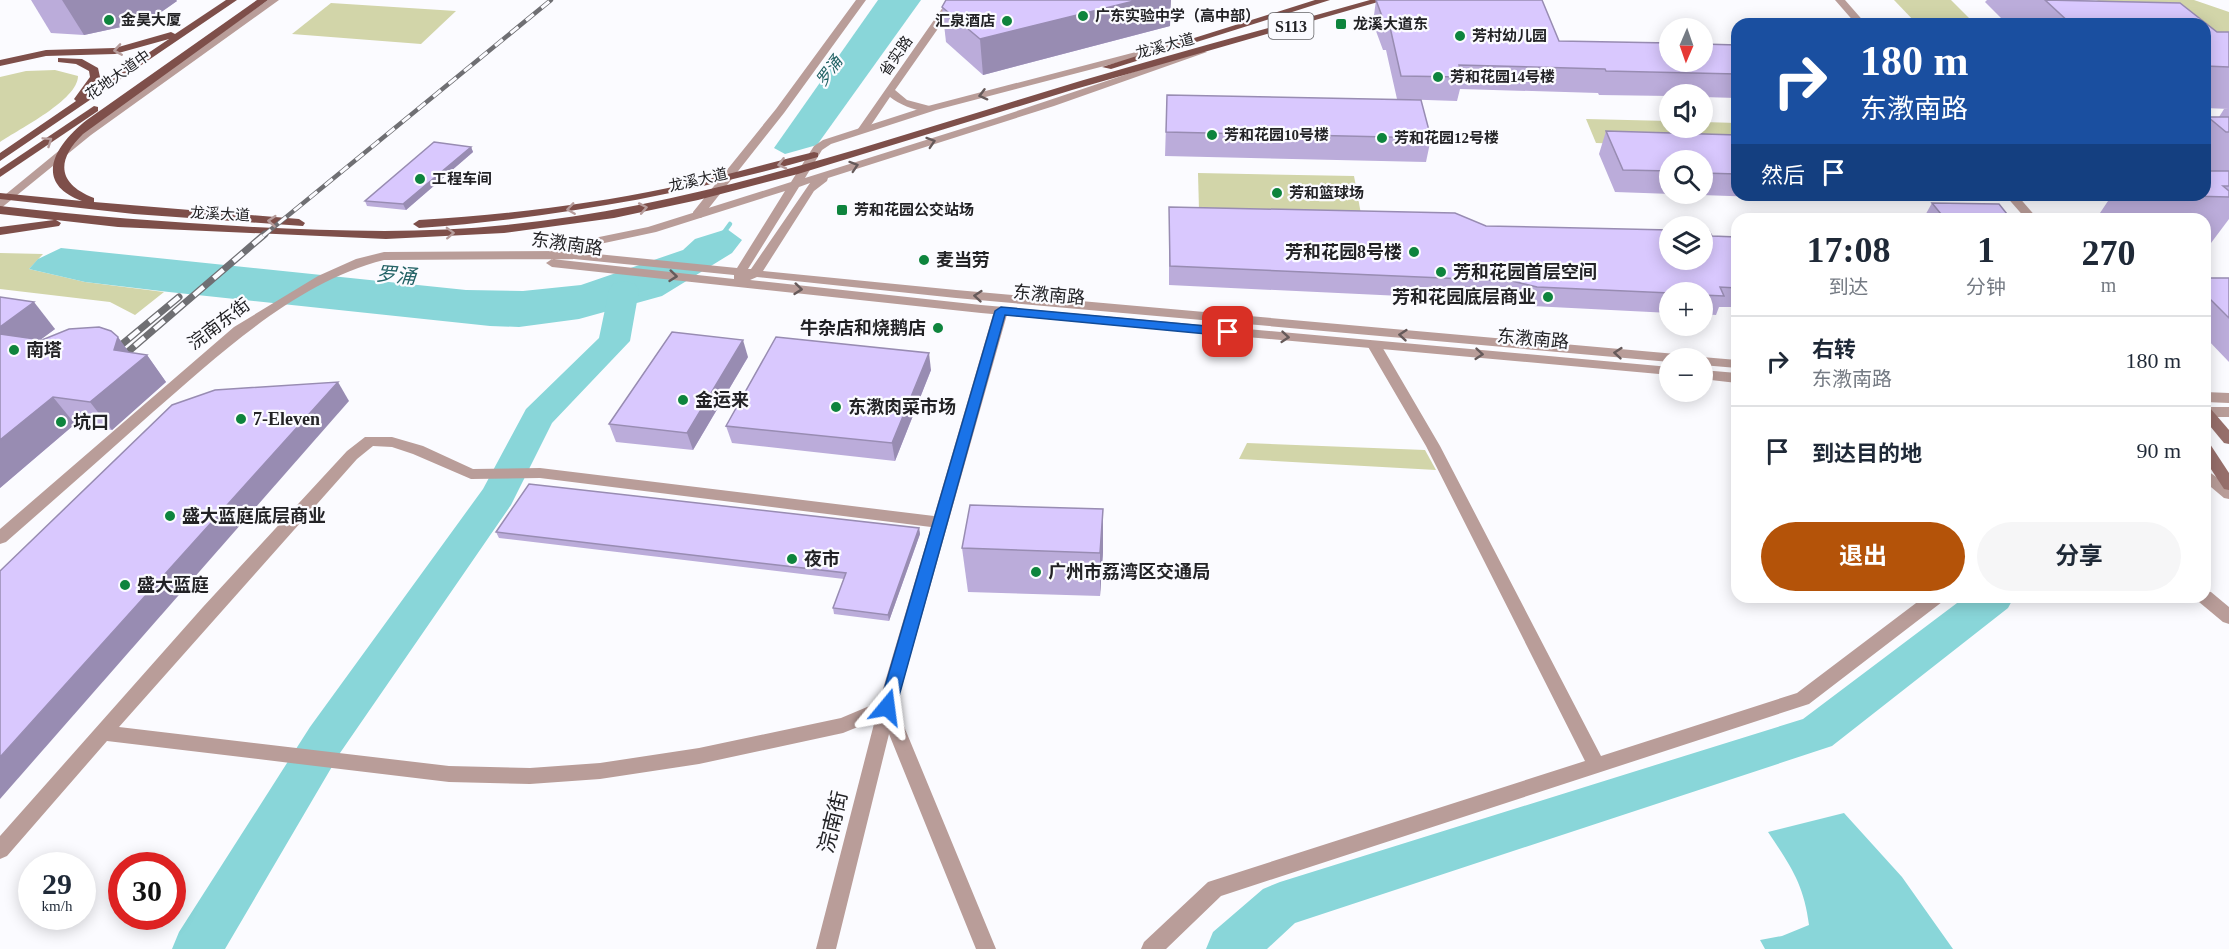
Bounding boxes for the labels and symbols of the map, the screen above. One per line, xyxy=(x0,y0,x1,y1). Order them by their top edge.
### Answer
place label: 广东实验中学（高中部） xyxy=(1095,7,1260,24)
marker: 广东实验中学（高中部） xyxy=(1076,9,1090,23)
place label: 金昊大厦 xyxy=(121,11,181,28)
marker: 金昊大厦 xyxy=(102,13,116,27)
place label: 汇泉酒店 xyxy=(935,13,995,29)
road number: S113 xyxy=(1268,13,1314,39)
marker: 汇泉酒店 xyxy=(1000,14,1014,28)
place label: 龙溪大道东 xyxy=(1353,15,1428,32)
marker: 龙溪大道东 xyxy=(1334,17,1348,31)
north arrow xyxy=(1659,18,1713,72)
place label: 芳村幼儿园 xyxy=(1472,27,1547,44)
marker: 芳村幼儿园 xyxy=(1453,29,1467,43)
street label: 龙溪大道 xyxy=(1134,30,1196,61)
street label: 省实路 xyxy=(877,33,915,79)
one-way arrow xyxy=(113,43,123,55)
street label: 花地大道中 xyxy=(83,47,153,103)
water label: 罗涌 xyxy=(813,51,846,89)
place label: 芳和花园14号楼 xyxy=(1450,69,1555,85)
marker: 芳和花园14号楼 xyxy=(1431,70,1445,84)
one-way arrow xyxy=(978,87,988,100)
place label: 芳和花园10号楼 xyxy=(1224,127,1329,143)
marker: 芳和花园10号楼 xyxy=(1205,128,1219,142)
place label: 芳和花园12号楼 xyxy=(1394,130,1499,146)
marker: 芳和花园12号楼 xyxy=(1375,131,1389,145)
one-way arrow xyxy=(42,137,53,148)
one-way arrow xyxy=(925,137,936,149)
one-way arrow xyxy=(777,157,788,169)
one-way arrow xyxy=(848,161,859,174)
street label: 龙溪大道 xyxy=(667,164,729,195)
place label: 工程车间 xyxy=(432,171,492,187)
marker: 工程车间 xyxy=(413,172,427,186)
place label: 芳和篮球场 xyxy=(1289,184,1364,201)
marker: 芳和篮球场 xyxy=(1270,186,1284,200)
one-way arrow xyxy=(638,202,648,215)
place label: 芳和花园公交站场 xyxy=(854,202,974,218)
street label: 龙溪大道 xyxy=(190,203,250,224)
one-way arrow xyxy=(566,203,575,215)
marker: 芳和花园公交站场 xyxy=(835,203,849,217)
one-way arrow xyxy=(267,214,276,227)
one-way arrow xyxy=(445,227,454,239)
street label: 东漖南路 xyxy=(530,229,604,259)
place label: 芳和花园8号楼 xyxy=(1285,242,1402,262)
marker: 芳和花园8号楼 xyxy=(1407,245,1421,259)
place label: 麦当劳 xyxy=(936,250,990,270)
marker: 麦当劳 xyxy=(917,253,931,267)
water label: 罗涌 xyxy=(375,262,419,288)
place label: 芳和花园首层空间 xyxy=(1453,262,1597,282)
marker: 芳和花园首层空间 xyxy=(1434,265,1448,279)
one-way arrow xyxy=(668,269,677,282)
one-way arrow xyxy=(793,282,803,295)
street label: 东漖南路 xyxy=(1012,282,1086,308)
place label: 芳和花园底层商业 xyxy=(1392,287,1536,307)
one-way arrow xyxy=(974,290,983,303)
marker: 芳和花园底层商业 xyxy=(1541,290,1555,304)
street label: 浣南东街 xyxy=(184,294,254,354)
pin xyxy=(1202,306,1253,357)
place label: 牛杂店和烧鹅店 xyxy=(800,318,926,338)
marker: 牛杂店和烧鹅店 xyxy=(931,321,945,335)
street label: 东漖南路 xyxy=(1496,326,1570,352)
one-way arrow xyxy=(1398,329,1407,342)
one-way arrow xyxy=(1280,330,1289,343)
place label: 南塔 xyxy=(26,340,62,360)
marker: 南塔 xyxy=(7,343,21,357)
one-way arrow xyxy=(1474,347,1483,360)
one-way arrow xyxy=(1613,347,1622,360)
place label: 金运来 xyxy=(695,390,749,410)
marker: 金运来 xyxy=(676,393,690,407)
place label: 东漖肉菜市场 xyxy=(848,397,956,417)
marker: 东漖肉菜市场 xyxy=(829,400,843,414)
place label: 7-Eleven xyxy=(253,409,320,429)
place label: 坑口 xyxy=(73,412,109,432)
marker: 7-Eleven xyxy=(234,412,248,426)
marker: 坑口 xyxy=(54,415,68,429)
place label: 盛大蓝庭底层商业 xyxy=(182,506,326,526)
marker: 盛大蓝庭底层商业 xyxy=(163,509,177,523)
place label: 夜市 xyxy=(804,549,840,569)
marker: 夜市 xyxy=(785,552,799,566)
place label: 广州市荔湾区交通局 xyxy=(1048,562,1210,582)
marker: 广州市荔湾区交通局 xyxy=(1029,565,1043,579)
place label: 盛大蓝庭 xyxy=(137,575,209,595)
marker: 盛大蓝庭 xyxy=(118,578,132,592)
position arrow xyxy=(855,675,919,739)
street label: 浣南街 xyxy=(814,789,852,855)
speed limit sign: 30 xyxy=(108,852,186,930)

